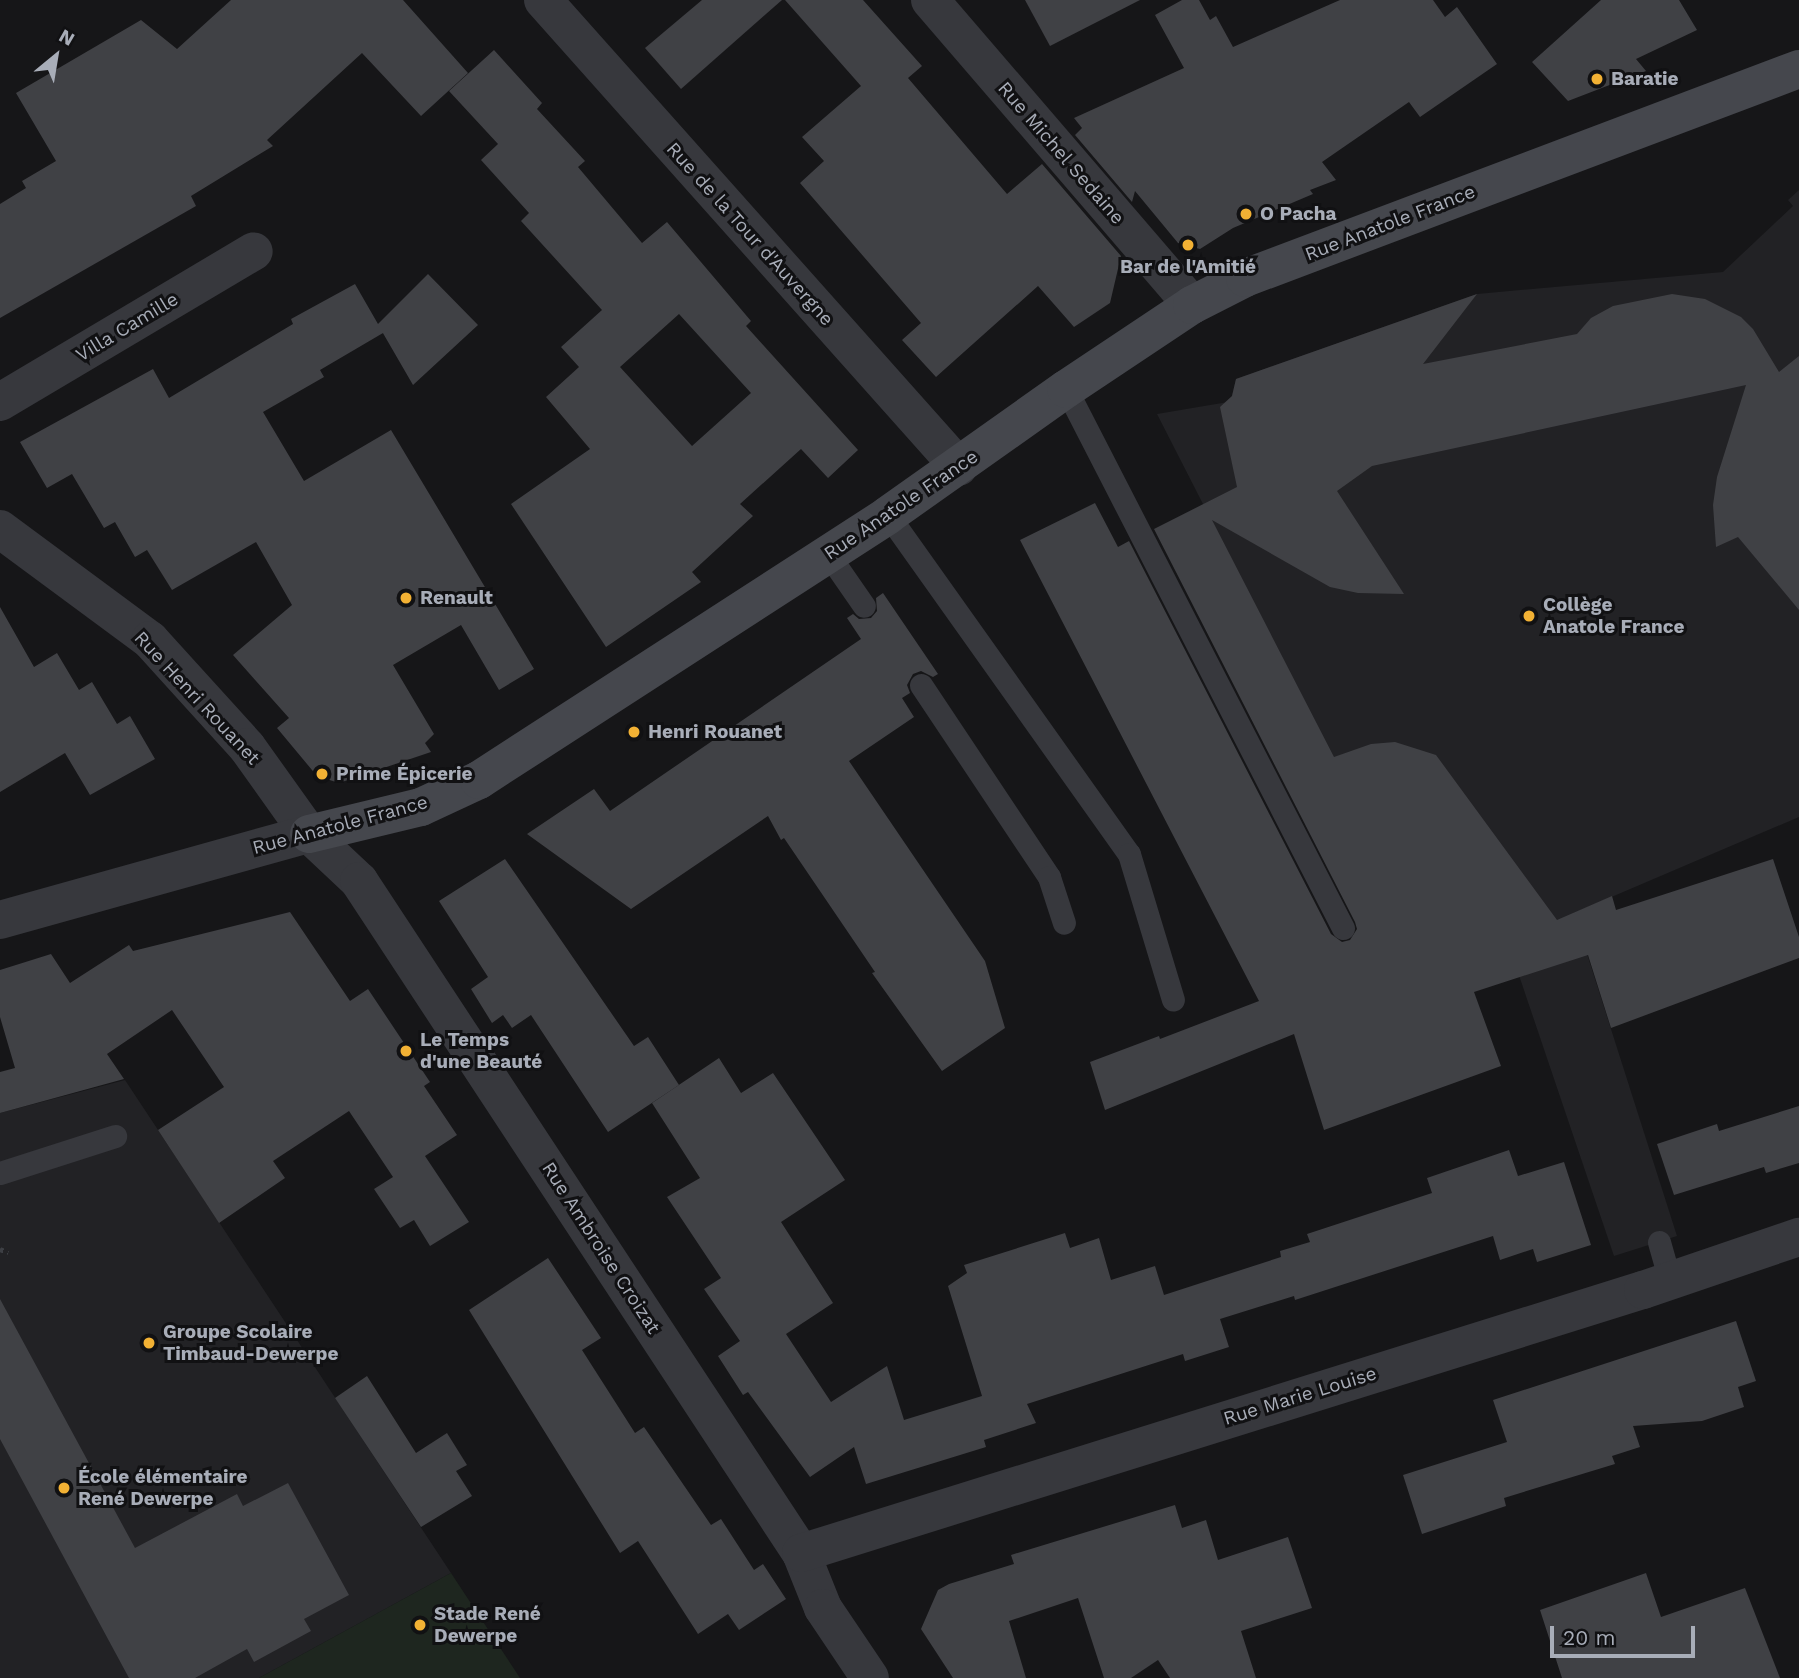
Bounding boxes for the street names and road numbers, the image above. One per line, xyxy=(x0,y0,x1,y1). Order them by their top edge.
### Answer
street label: Rue Michel Sedaine xyxy=(993,77,1129,229)
street label: Rue de la Tour d'Auvergne xyxy=(661,137,839,331)
street label: Rue Anatole France xyxy=(1301,180,1479,266)
street label: Villa Camille xyxy=(72,287,182,367)
street label: Rue Anatole France xyxy=(819,445,983,565)
street label: Rue Henri Rouanet xyxy=(129,627,265,769)
street label: Rue Anatole France xyxy=(249,791,431,859)
street label: Rue Ambroise Croizat xyxy=(537,1158,665,1338)
street label: Rue Marie Louise xyxy=(1221,1362,1379,1430)

